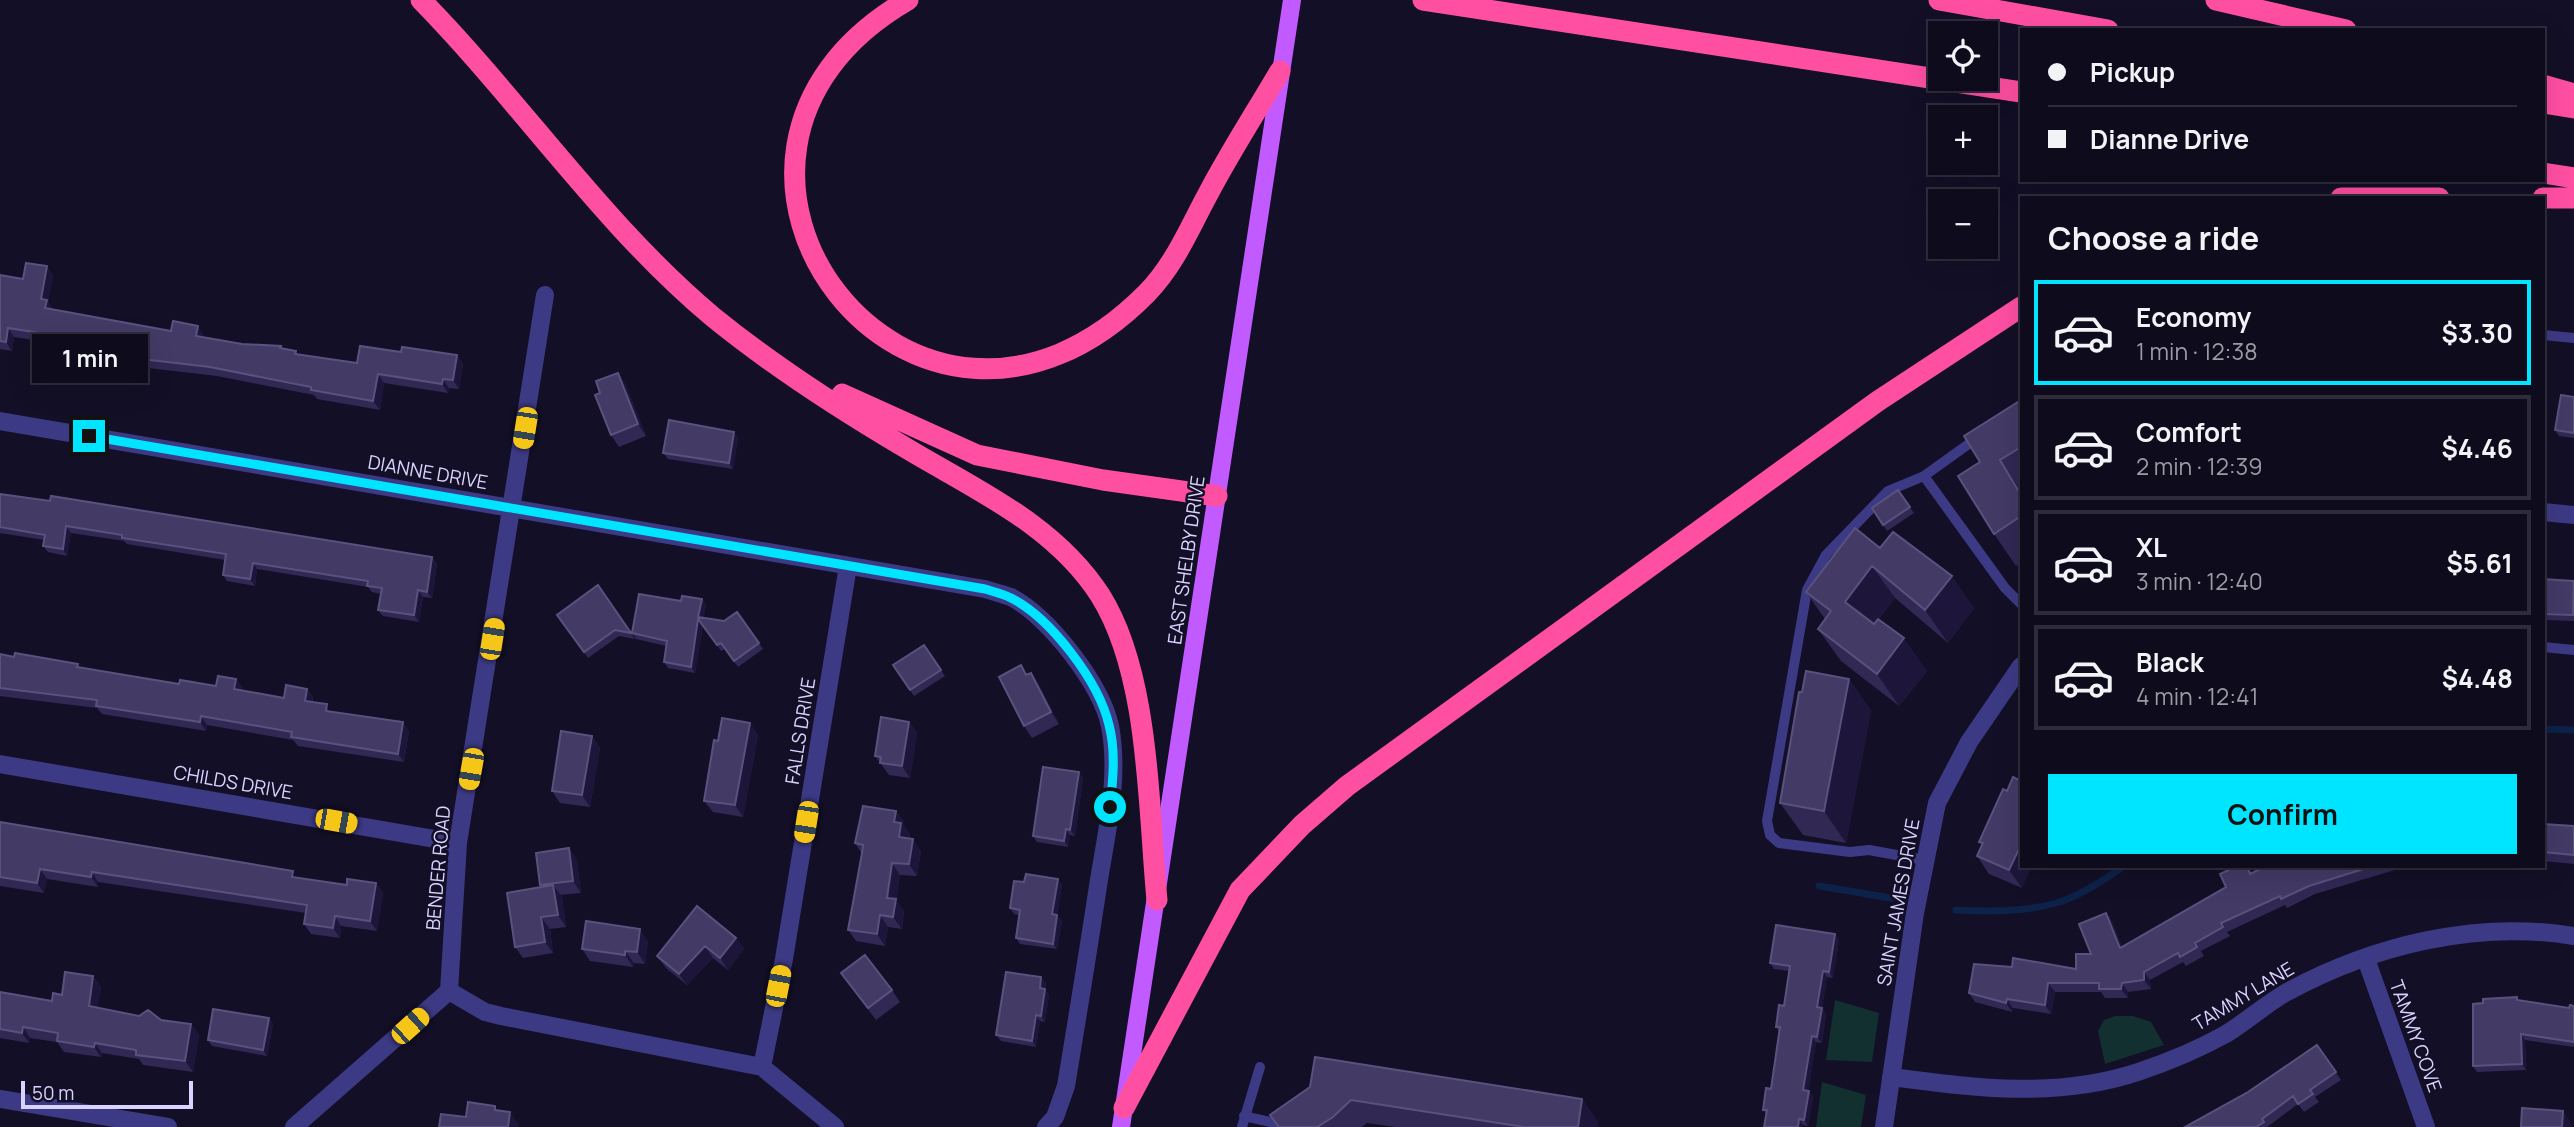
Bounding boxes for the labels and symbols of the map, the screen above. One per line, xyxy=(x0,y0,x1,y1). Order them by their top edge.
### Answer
callout: 1 min xyxy=(31,334,147,384)
car xyxy=(512,406,539,450)
route end xyxy=(73,420,105,452)
street label: DIANNE DRIVE xyxy=(366,449,490,495)
street label: EAST SHELBY DRIVE xyxy=(1161,474,1211,646)
car xyxy=(479,617,506,661)
street label: FALLS DRIVE xyxy=(779,676,821,786)
car xyxy=(458,746,485,792)
street label: CHILDS DRIVE xyxy=(171,759,295,805)
route start xyxy=(1094,791,1126,823)
car xyxy=(793,800,820,844)
street label: BENDER ROAD xyxy=(420,805,456,931)
car xyxy=(314,807,359,835)
street label: SAINT JAMES DRIVE xyxy=(1870,816,1926,988)
street label: TAMMY LANE xyxy=(2187,955,2299,1037)
car xyxy=(764,963,793,1009)
street label: TAMMY COVE xyxy=(2384,976,2448,1096)
car xyxy=(388,1004,433,1048)
scale bar xyxy=(21,1078,192,1110)

